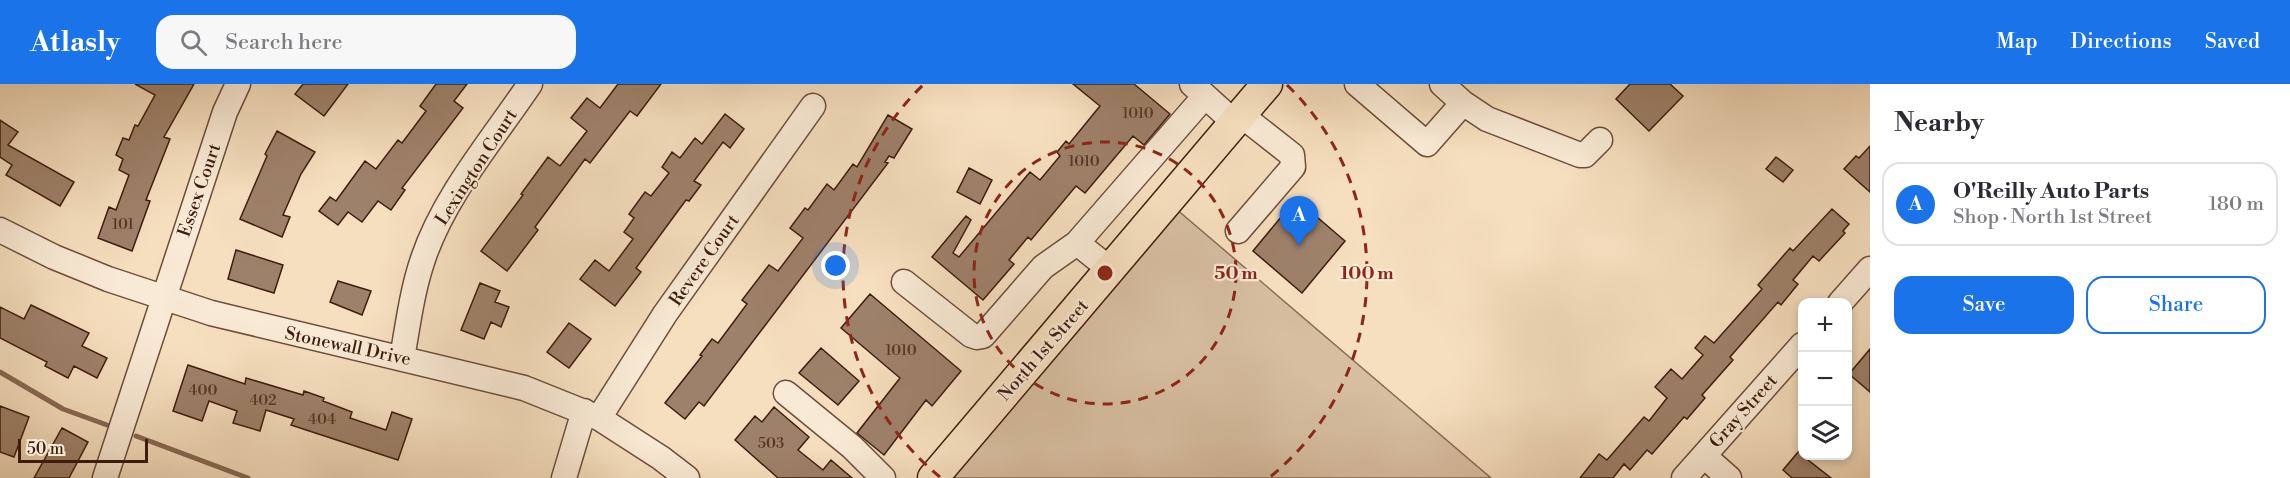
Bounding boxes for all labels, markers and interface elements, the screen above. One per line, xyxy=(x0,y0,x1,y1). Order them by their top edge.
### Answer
search box xyxy=(156,15,576,69)
text: Atlasly xyxy=(30,25,120,60)
icon: search xyxy=(177,26,210,59)
text: Search here xyxy=(225,29,343,56)
text: Map xyxy=(1996,29,2038,55)
text: Directions xyxy=(2071,29,2172,55)
text: Saved xyxy=(2205,29,2260,55)
street label: Lexington Court xyxy=(430,104,523,230)
house number: 1010 xyxy=(1122,104,1154,123)
text: Nearby xyxy=(1894,107,1984,139)
street label: Essex Court xyxy=(173,140,226,240)
house number: 1010 xyxy=(1068,152,1100,171)
text: O'Reilly Auto Parts xyxy=(1953,178,2149,205)
text: A xyxy=(1908,192,1923,217)
text: 180 m xyxy=(2209,192,2264,217)
pin: A xyxy=(1280,196,1318,246)
text: Shop · North 1st Street xyxy=(1953,205,2152,230)
street label: Revere Court xyxy=(664,209,745,311)
house number: 101 xyxy=(112,215,134,234)
your location xyxy=(821,251,850,280)
text: 50 m xyxy=(1214,262,1258,285)
text: 100 m xyxy=(1340,262,1394,285)
centre of rings xyxy=(1095,263,1115,283)
button: Save xyxy=(1894,276,2074,334)
button: Share xyxy=(2086,276,2266,334)
street label: North 1st Street xyxy=(993,294,1094,406)
map controls xyxy=(1798,298,1852,460)
button: + xyxy=(1798,298,1852,352)
street label: Stonewall Drive xyxy=(283,322,413,371)
house number: 1010 xyxy=(885,341,917,360)
button: − xyxy=(1798,352,1852,406)
street label: Gray Street xyxy=(1704,369,1783,453)
house number: 400 xyxy=(189,381,217,400)
house number: 402 xyxy=(249,391,277,410)
button: layers xyxy=(1798,406,1852,460)
house number: 404 xyxy=(308,410,336,429)
house number: 503 xyxy=(758,434,784,453)
scale bar xyxy=(18,436,148,464)
text: 50 m xyxy=(27,439,64,459)

